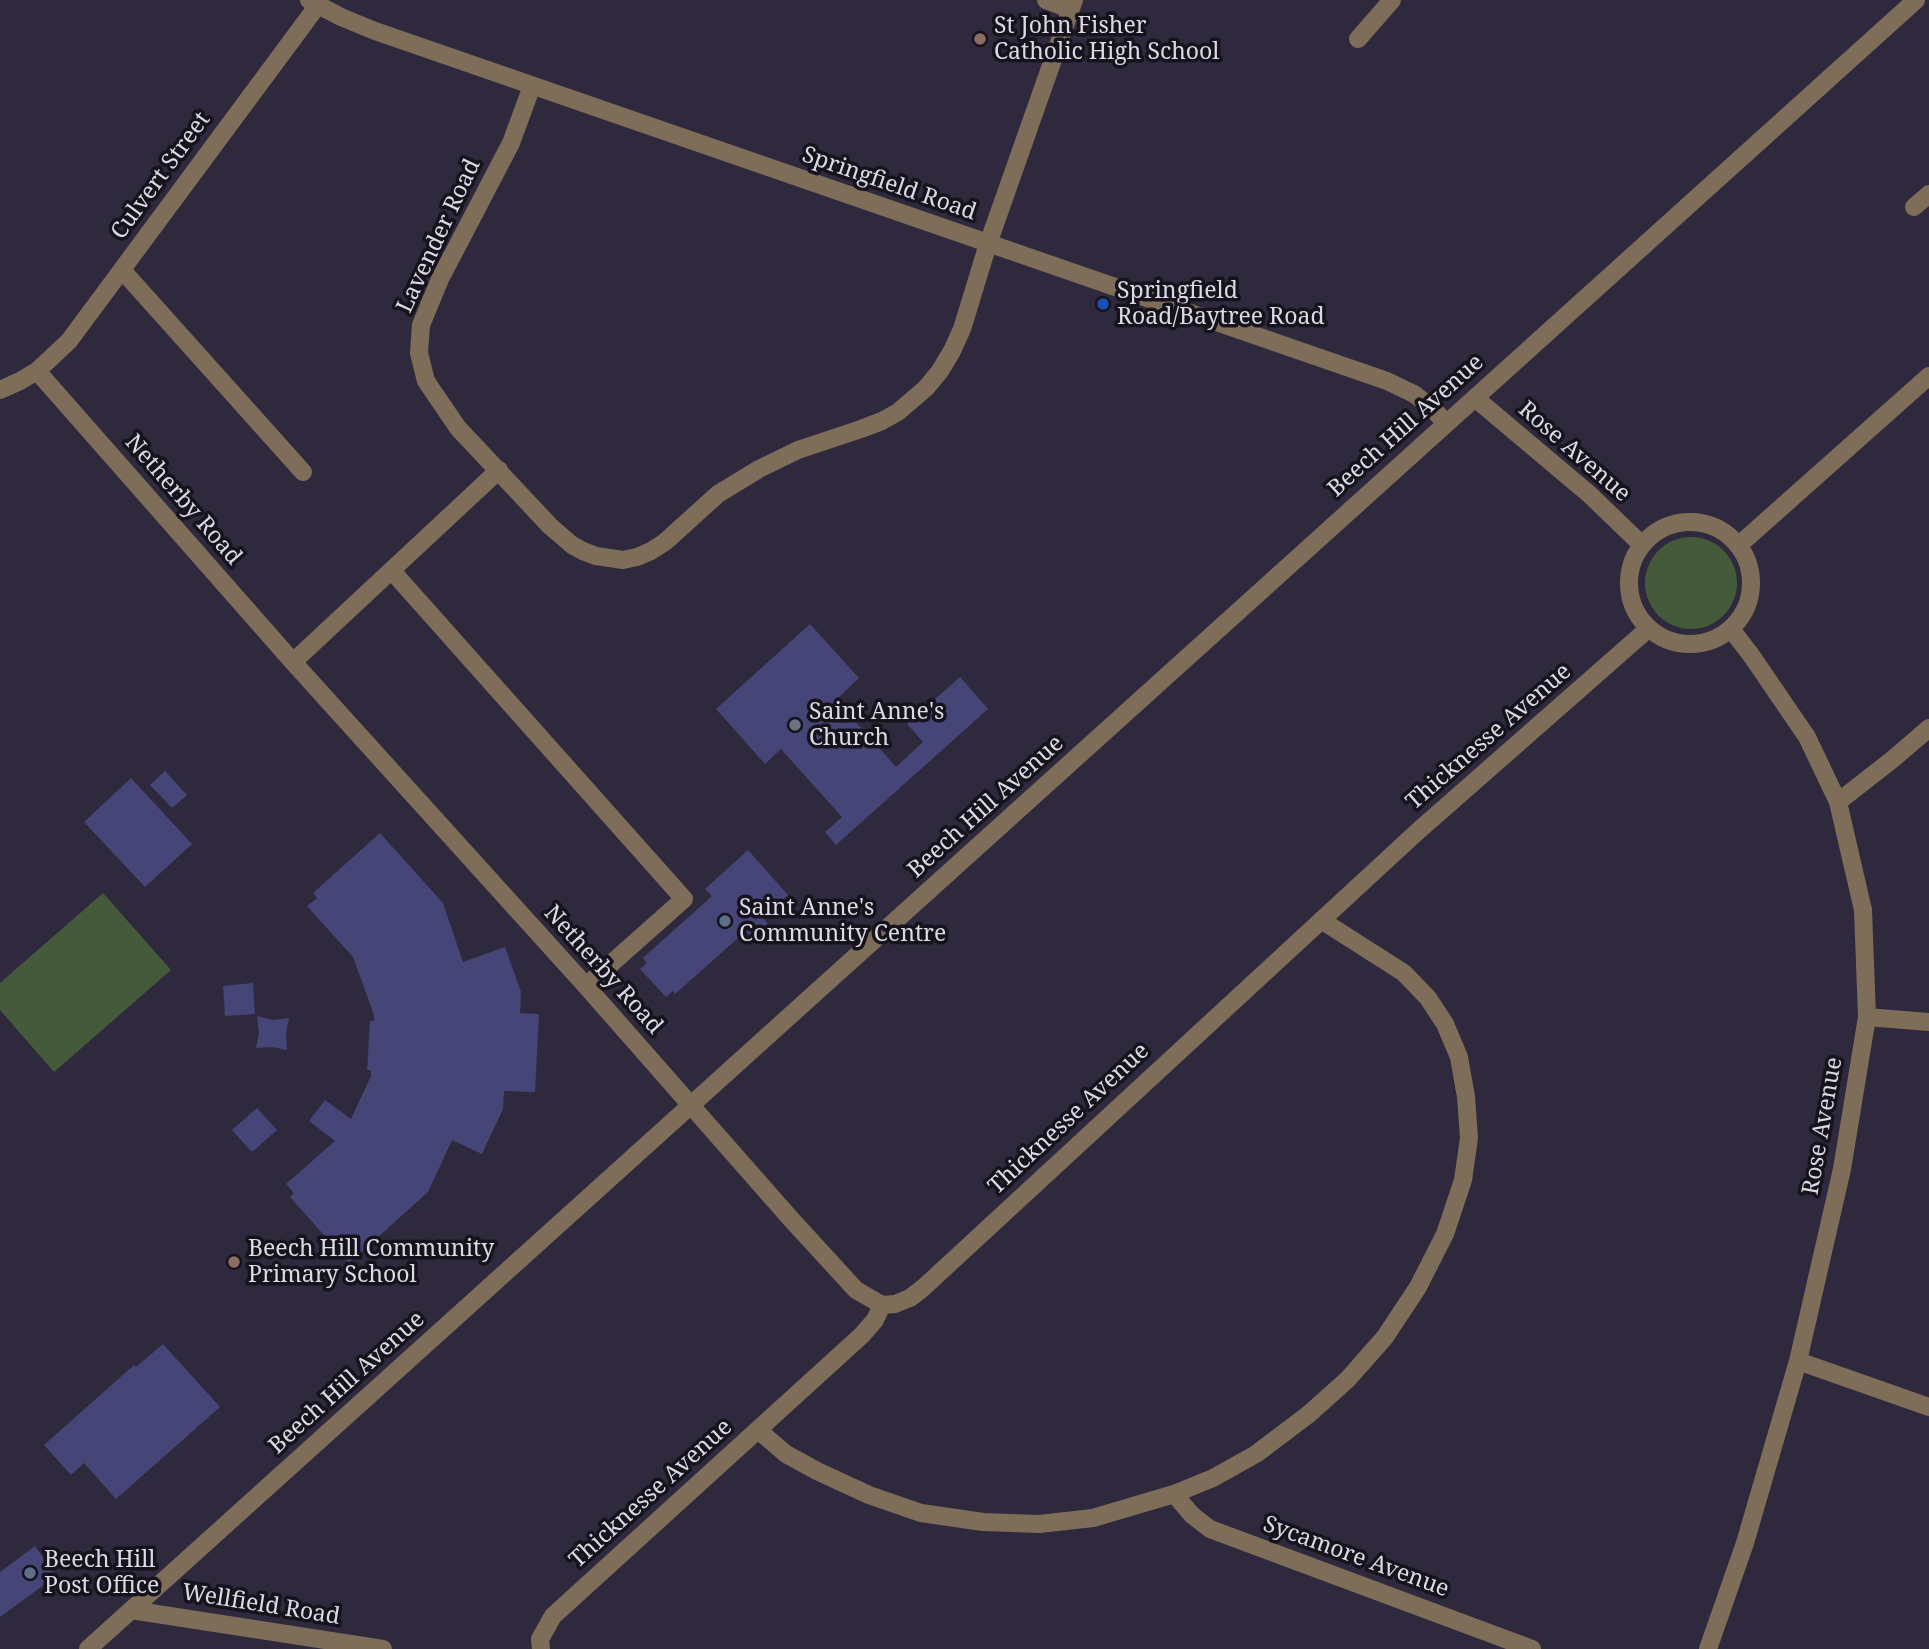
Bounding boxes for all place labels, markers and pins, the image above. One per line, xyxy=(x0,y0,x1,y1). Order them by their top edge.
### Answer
place label: St John Fisher Catholic High School xyxy=(994,12,1219,66)
marker: St John Fisher Catholic High School xyxy=(972,31,988,47)
place label: Springfield Road/Baytree Road xyxy=(1117,277,1325,331)
marker: Springfield Road/Baytree Road xyxy=(1095,296,1111,312)
place label: Saint Anne's Church xyxy=(809,698,944,752)
marker: Saint Anne's Church xyxy=(787,717,803,733)
place label: Saint Anne's Community Centre xyxy=(739,894,946,948)
marker: Saint Anne's Community Centre xyxy=(717,913,733,929)
place label: Beech Hill Community Primary School xyxy=(248,1235,494,1289)
marker: Beech Hill Community Primary School xyxy=(226,1254,242,1270)
place label: Beech Hill Post Office xyxy=(44,1546,159,1600)
marker: Beech Hill Post Office xyxy=(22,1565,38,1581)

